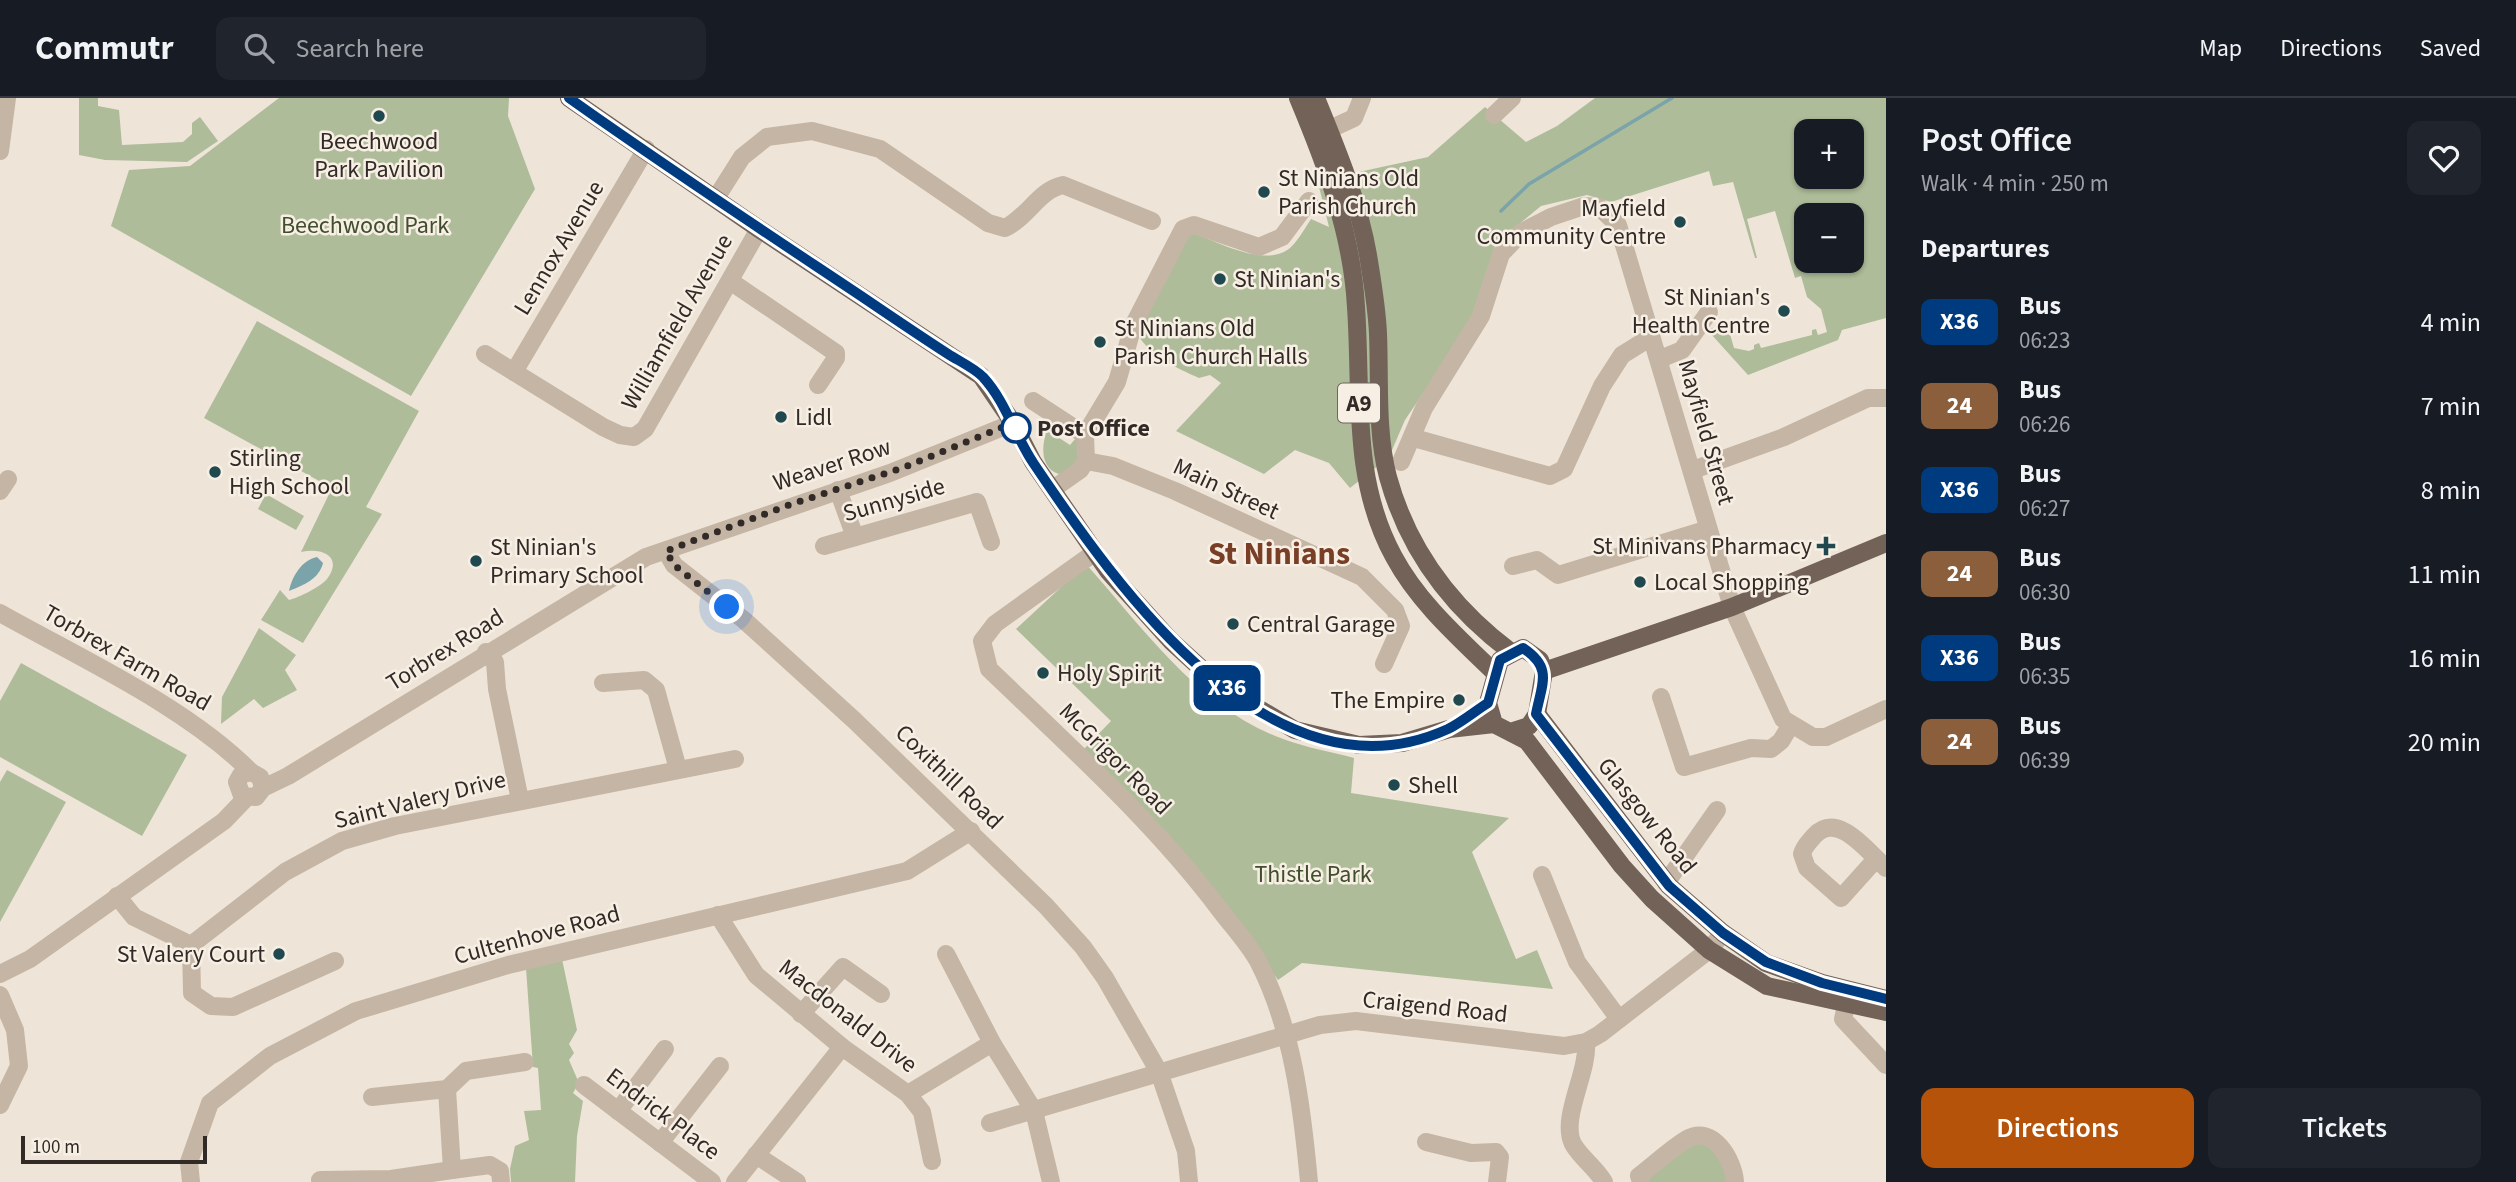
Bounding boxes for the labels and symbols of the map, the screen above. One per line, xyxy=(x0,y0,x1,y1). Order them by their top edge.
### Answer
marker: Beechwood Park Pavilion xyxy=(371,108,387,124)
place label: Beechwood Park Pavilion xyxy=(314,124,444,187)
place label: St Ninians Old Parish Church xyxy=(1278,161,1419,224)
street label: Lennox Avenue xyxy=(505,174,613,322)
marker: St Ninians Old Parish Church xyxy=(1256,184,1272,200)
place label: Mayfield Community Centre xyxy=(1476,191,1666,254)
park label: Beechwood Park xyxy=(281,208,449,243)
marker: Mayfield Community Centre xyxy=(1672,214,1688,230)
street label: Williamfield Avenue xyxy=(612,228,742,416)
place label: St Ninian's xyxy=(1234,262,1340,297)
marker: St Ninian's xyxy=(1212,271,1228,287)
place label: St Ninian's Health Centre xyxy=(1632,280,1770,343)
marker: St Ninian's Health Centre xyxy=(1776,303,1792,319)
place label: St Ninians Old Parish Church Halls xyxy=(1114,311,1308,374)
marker: St Ninians Old Parish Church Halls xyxy=(1092,334,1108,350)
street label: Mayfield Street xyxy=(1669,355,1743,509)
road number: A9 xyxy=(1338,384,1380,422)
place label: Lidl xyxy=(795,400,832,435)
marker: Lidl xyxy=(773,409,789,425)
place label: Post Office xyxy=(1037,411,1150,446)
marker: Post Office xyxy=(1001,413,1031,443)
street label: Weaver Row xyxy=(768,429,896,501)
place label: Stirling High School xyxy=(229,441,349,504)
street label: Main Street xyxy=(1167,449,1285,529)
marker: Stirling High School xyxy=(207,464,223,480)
street label: Sunnyside xyxy=(839,469,949,531)
place label: St Minivans Pharmacy xyxy=(1592,529,1812,564)
place label: St Ninian's Primary School xyxy=(490,530,644,593)
district label: St Ninians xyxy=(1208,531,1350,577)
marker: St Minivans Pharmacy xyxy=(1818,538,1834,554)
marker: St Ninian's Primary School xyxy=(468,553,484,569)
place label: Local Shopping xyxy=(1654,565,1809,600)
marker: Local Shopping xyxy=(1632,574,1648,590)
your location xyxy=(709,589,744,624)
street label: Torbrex Farm Road xyxy=(36,596,218,720)
street label: Torbrex Road xyxy=(379,600,511,700)
place label: Central Garage xyxy=(1247,607,1395,642)
marker: Central Garage xyxy=(1225,616,1241,632)
place label: Holy Spirit xyxy=(1057,656,1162,691)
marker: Holy Spirit xyxy=(1035,665,1051,681)
line badge: X36 xyxy=(1187,665,1267,711)
place label: The Empire xyxy=(1331,683,1445,718)
marker: The Empire xyxy=(1451,692,1467,708)
street label: McGrigor Road xyxy=(1051,695,1179,823)
street label: Coxithill Road xyxy=(887,716,1011,838)
street label: Glasgow Road xyxy=(1589,750,1705,882)
street label: Saint Valery Drive xyxy=(330,762,510,838)
place label: Shell xyxy=(1408,768,1458,803)
marker: Shell xyxy=(1386,777,1402,793)
park label: Thistle Park xyxy=(1254,857,1372,892)
street label: Cultenhove Road xyxy=(450,896,624,974)
place label: St Valery Court xyxy=(117,937,265,972)
marker: St Valery Court xyxy=(271,946,287,962)
street label: Macdonald Drive xyxy=(771,951,925,1081)
street label: Craigend Road xyxy=(1361,982,1509,1032)
street label: Endrick Place xyxy=(599,1059,727,1169)
scale bar xyxy=(21,1133,206,1165)

